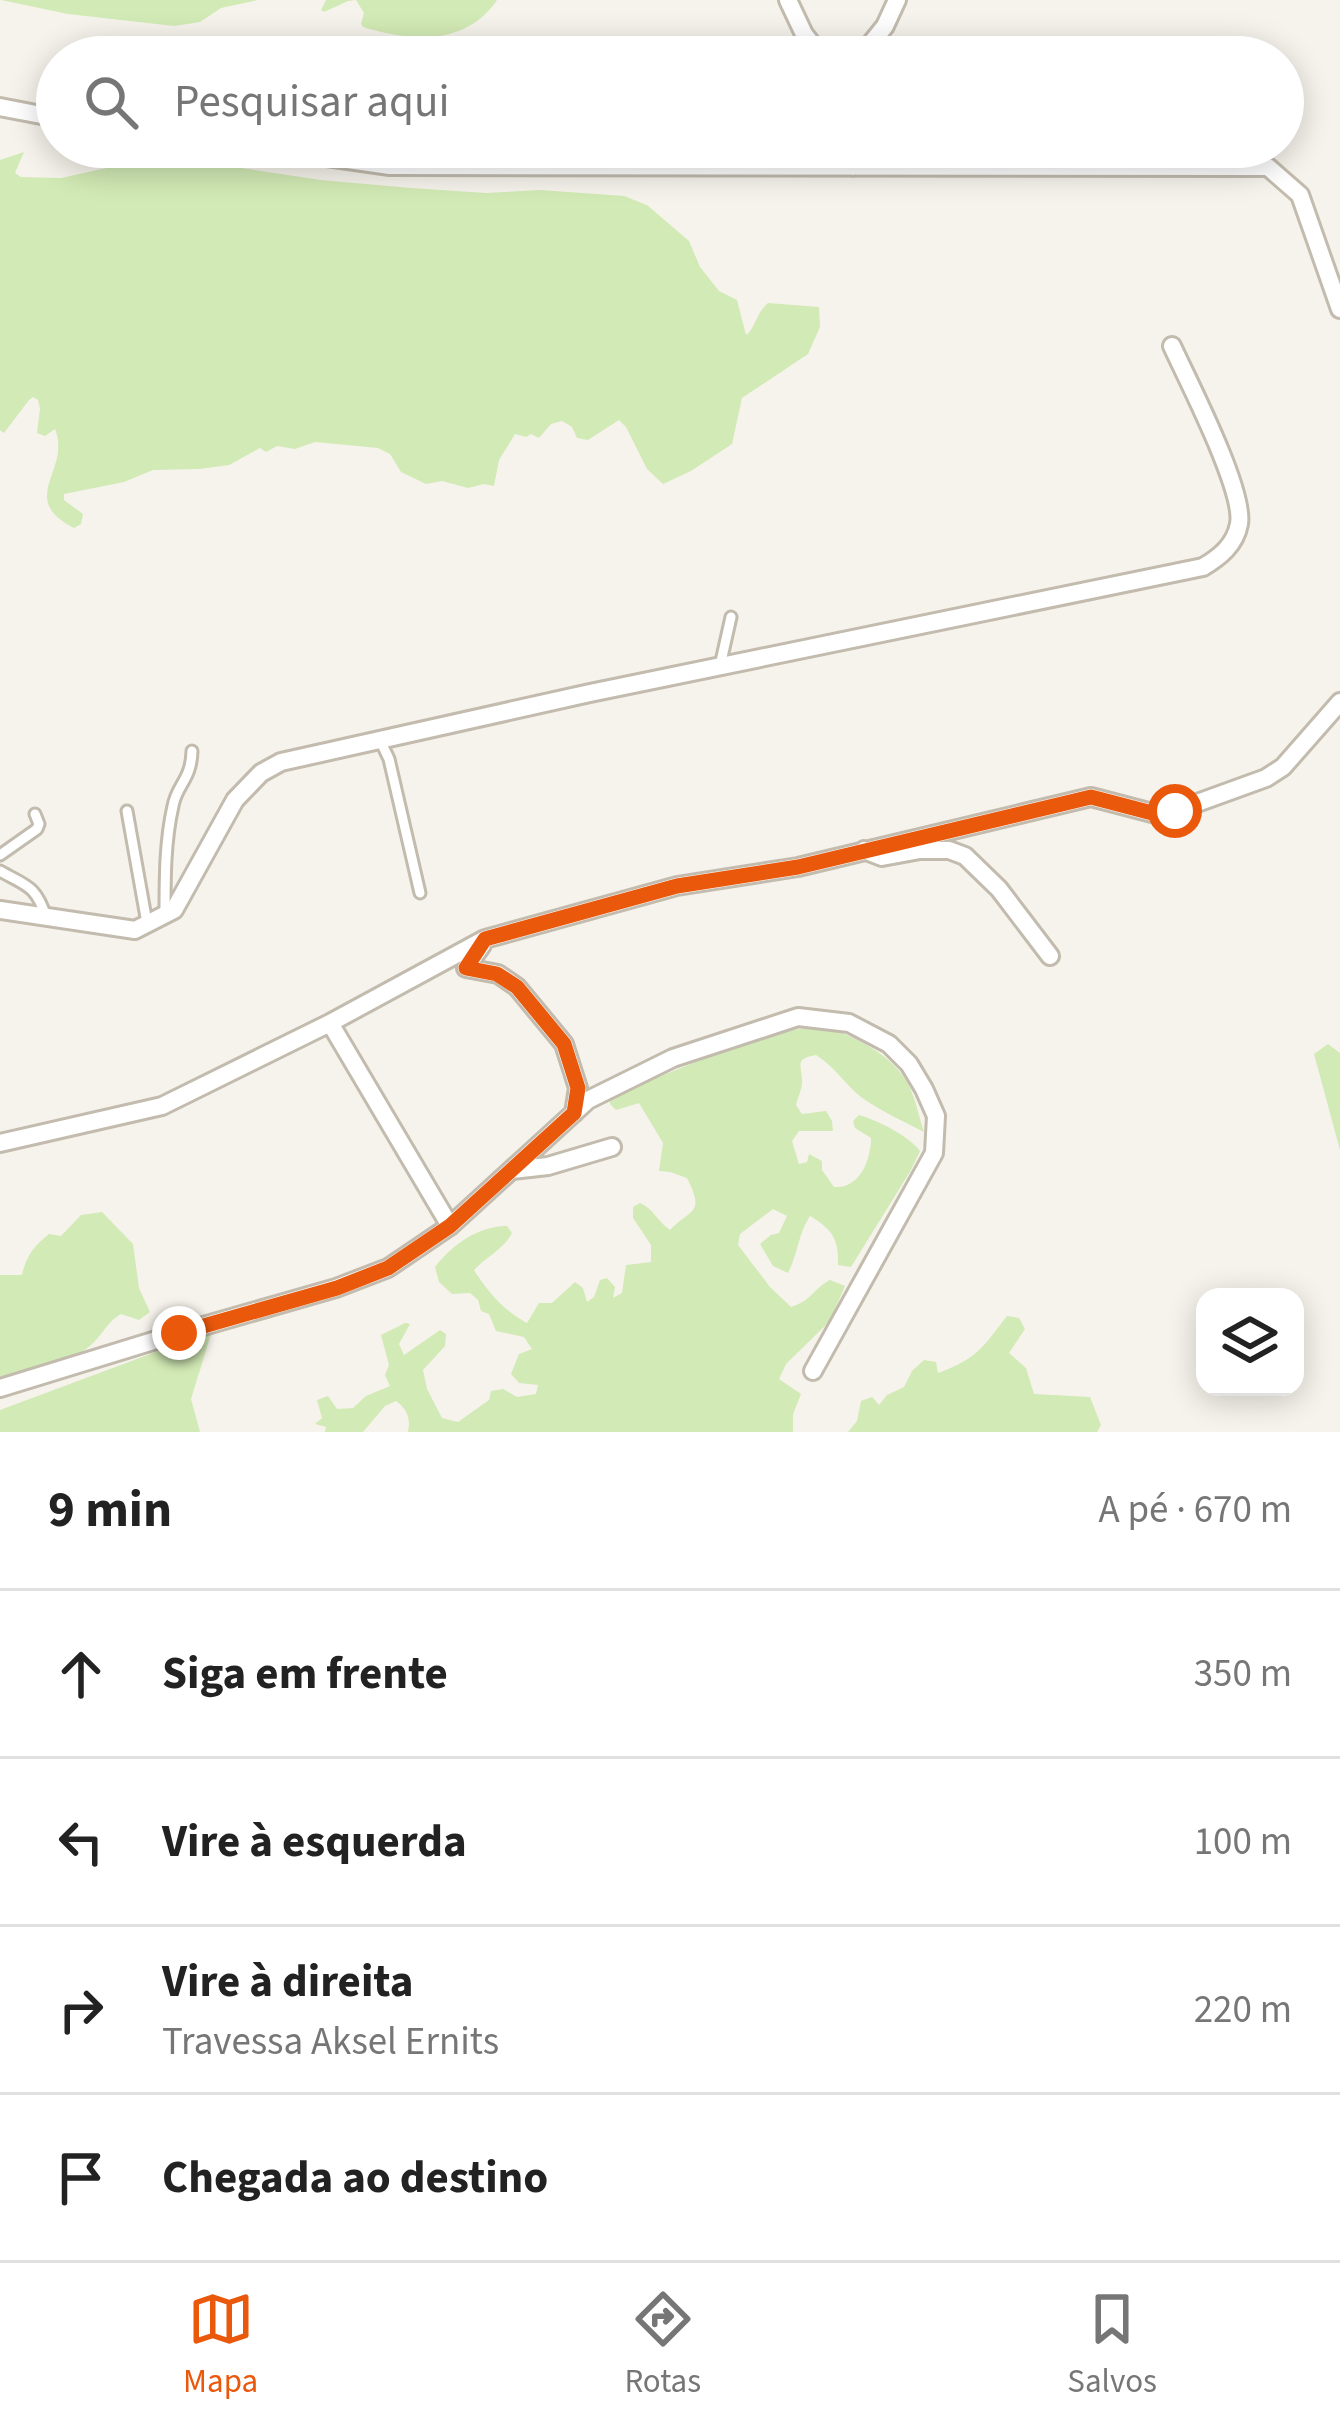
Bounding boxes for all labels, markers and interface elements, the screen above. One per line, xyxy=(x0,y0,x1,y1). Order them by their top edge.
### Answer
search box xyxy=(36,36,1304,168)
icon: search xyxy=(78,69,144,135)
text: Pesquisar aqui xyxy=(174,70,449,134)
route start xyxy=(1148,784,1202,838)
map controls xyxy=(1196,1288,1304,1396)
button: layers xyxy=(1196,1288,1304,1396)
route end xyxy=(152,1306,206,1360)
text: 9 min xyxy=(48,1474,172,1546)
text: A pé · 670 m xyxy=(1098,1482,1292,1538)
icon: ahead xyxy=(48,1641,114,1707)
text: Siga em frente xyxy=(162,1642,448,1706)
text: 350 m xyxy=(1194,1646,1292,1702)
icon: left xyxy=(48,1809,114,1875)
text: Vire à esquerda xyxy=(162,1810,467,1874)
text: 100 m xyxy=(1194,1814,1292,1870)
text: Vire à direita xyxy=(162,1950,413,2014)
icon: right xyxy=(48,1977,114,2043)
text: 220 m xyxy=(1194,1982,1292,2038)
text: Travessa Aksel Ernits xyxy=(162,2014,499,2070)
icon: arrive xyxy=(48,2145,114,2211)
text: Chegada ao destino xyxy=(162,2146,548,2210)
tab: Mapa xyxy=(183,2286,258,2405)
tab: Rotas xyxy=(624,2286,701,2405)
tab: Salvos xyxy=(1067,2286,1157,2405)

